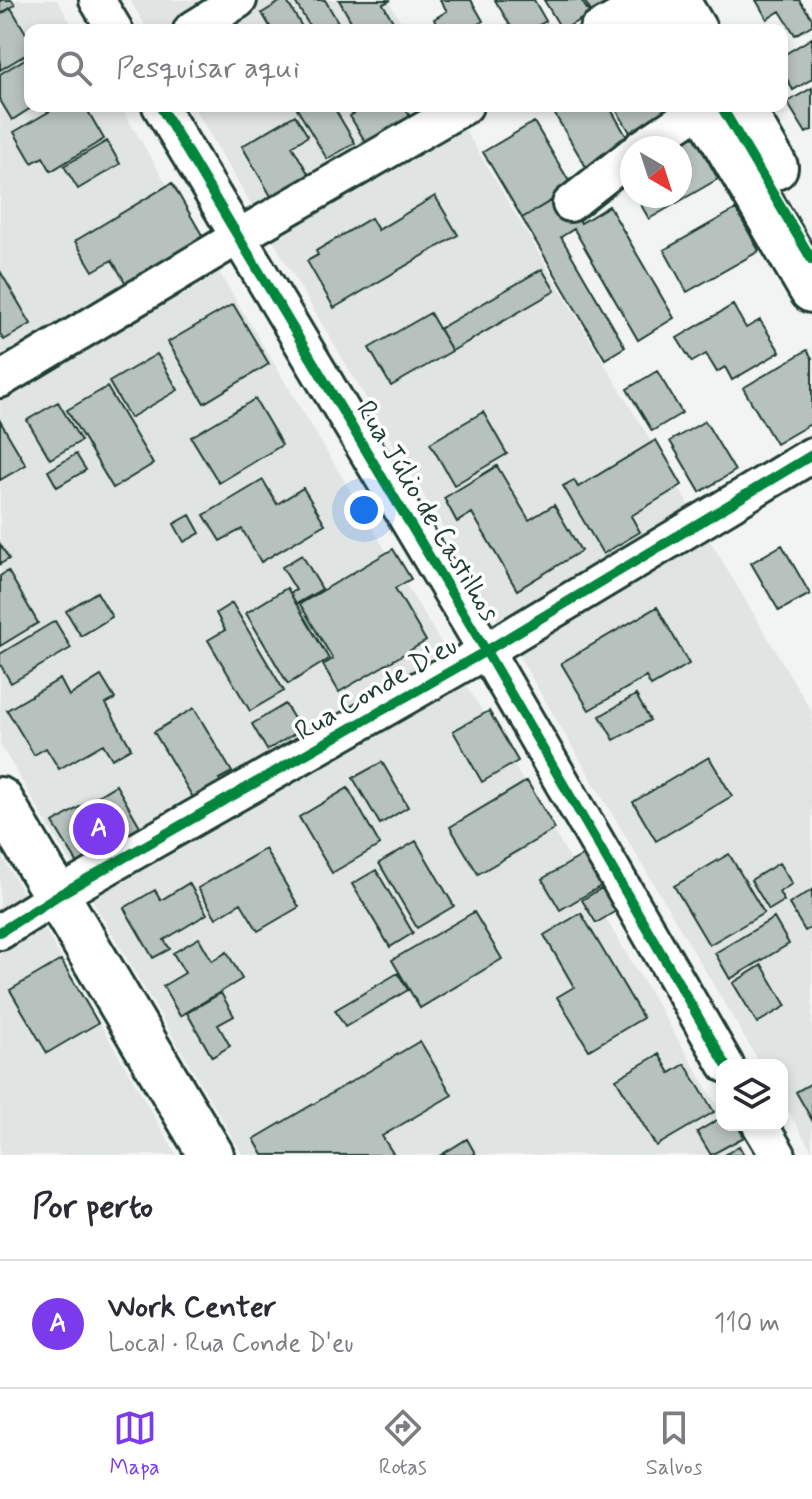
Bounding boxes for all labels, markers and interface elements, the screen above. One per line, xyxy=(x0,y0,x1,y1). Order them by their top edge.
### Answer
search box xyxy=(24,24,788,112)
icon: search xyxy=(52,46,96,90)
text: Pesquisar aqui xyxy=(116,49,300,88)
north arrow xyxy=(620,136,692,208)
street label: Rua Júlio de Castilhos xyxy=(346,394,507,628)
your location xyxy=(344,490,384,530)
street label: Rua Conde D'eu xyxy=(288,628,464,751)
pin: A xyxy=(73,799,125,859)
map controls xyxy=(716,1059,788,1131)
button: layers xyxy=(716,1059,788,1131)
text: Por perto xyxy=(32,1185,153,1230)
text: Work Center xyxy=(108,1288,276,1327)
text: A xyxy=(49,1307,67,1341)
text: 110 m xyxy=(714,1307,780,1341)
text: Local · Rua Conde D'eu xyxy=(108,1327,354,1361)
tab: Mapa xyxy=(110,1406,160,1482)
tab: Rotas xyxy=(379,1406,427,1482)
tab: Salvos xyxy=(646,1406,702,1482)

